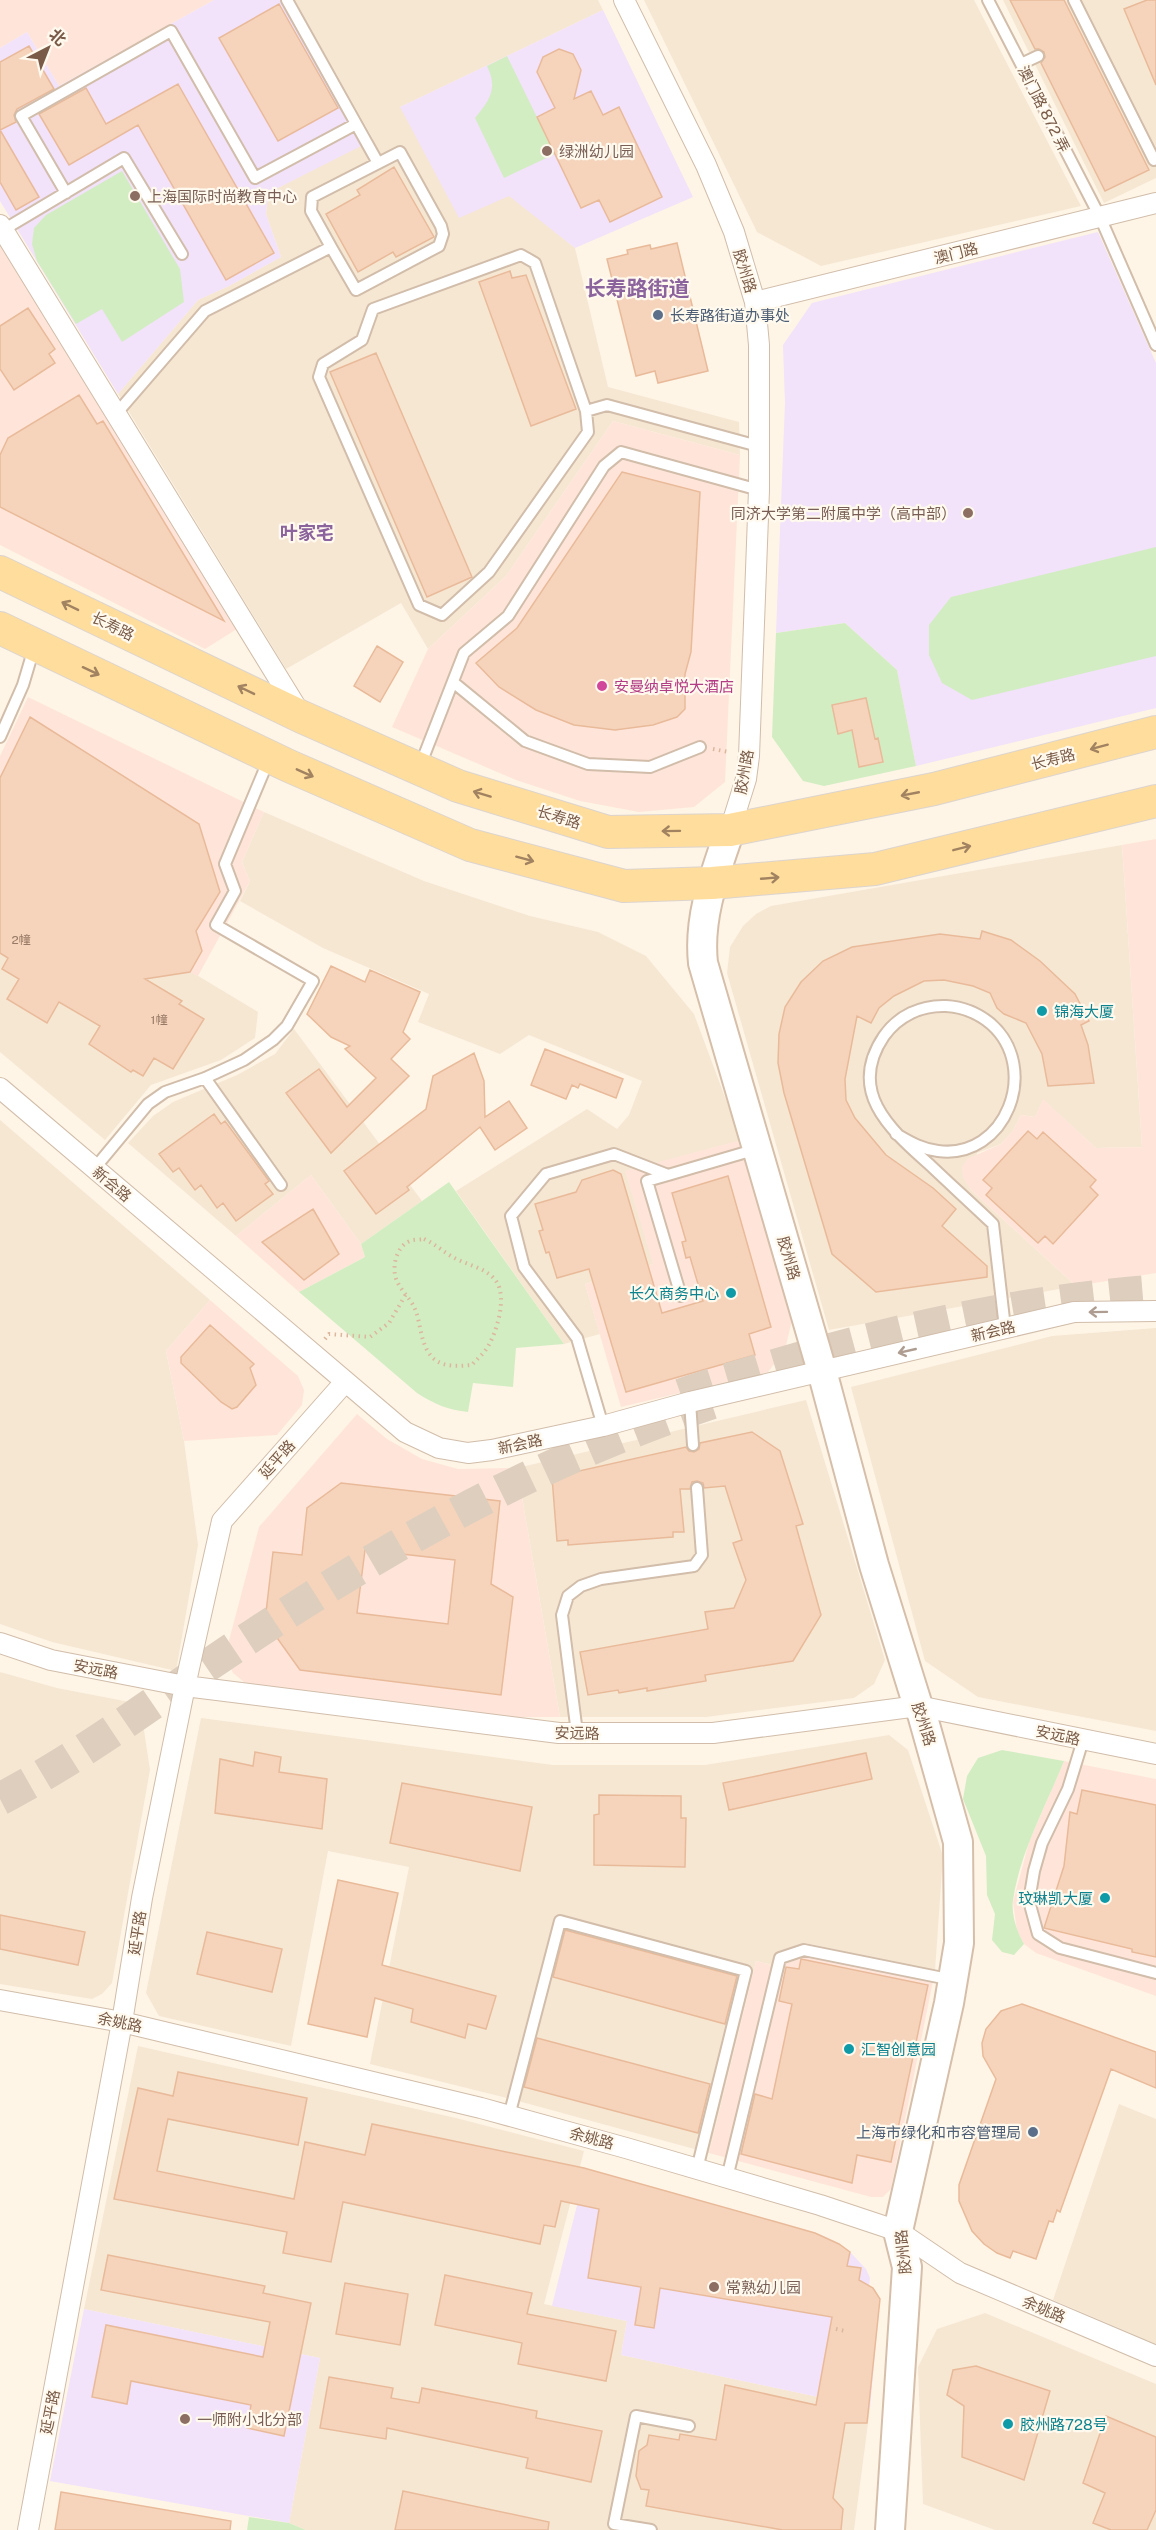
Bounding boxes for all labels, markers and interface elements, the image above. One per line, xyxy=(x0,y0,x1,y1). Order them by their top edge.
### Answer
north arrow xyxy=(18,18,78,78)
text: 北 xyxy=(45,25,70,50)
street label: 澳门路 872 弄 xyxy=(1015,63,1073,155)
place label: 绿洲幼儿园 xyxy=(559,143,634,160)
marker: 绿洲幼儿园 xyxy=(540,144,554,158)
place label: 上海国际时尚教育中心 xyxy=(147,188,297,205)
marker: 上海国际时尚教育中心 xyxy=(128,189,142,203)
street label: 澳门路 xyxy=(932,239,980,267)
street label: 胶州路 xyxy=(730,247,760,295)
district label: 长寿路街道 xyxy=(585,276,690,301)
place label: 长寿路街道办事处 xyxy=(670,307,790,324)
marker: 长寿路街道办事处 xyxy=(651,308,665,322)
place label: 同济大学第二附属中学（高中部） xyxy=(731,505,956,522)
marker: 同济大学第二附属中学（高中部） xyxy=(961,506,975,520)
district label: 叶家宅 xyxy=(280,522,334,543)
one-way arrow xyxy=(61,600,79,611)
street label: 长寿路 xyxy=(89,608,137,644)
one-way arrow xyxy=(81,666,99,678)
place label: 安曼纳卓悦大酒店 xyxy=(614,678,734,695)
marker: 安曼纳卓悦大酒店 xyxy=(595,679,609,693)
one-way arrow xyxy=(237,684,255,696)
one-way arrow xyxy=(1090,741,1109,753)
street label: 长寿路 xyxy=(1029,745,1077,773)
street label: 胶州路 xyxy=(732,748,756,796)
one-way arrow xyxy=(296,768,314,779)
one-way arrow xyxy=(473,788,492,799)
one-way arrow xyxy=(901,789,921,800)
street label: 长寿路 xyxy=(535,802,583,832)
one-way arrow xyxy=(662,825,682,837)
one-way arrow xyxy=(952,841,971,853)
one-way arrow xyxy=(515,854,534,866)
one-way arrow xyxy=(759,872,779,883)
house number: 2幢 xyxy=(11,933,31,947)
place label: 锦海大厦 xyxy=(1054,1003,1114,1020)
marker: 锦海大厦 xyxy=(1035,1004,1049,1018)
house number: 1幢 xyxy=(151,1013,167,1027)
street label: 新会路 xyxy=(89,1163,135,1205)
street label: 胶州路 xyxy=(775,1234,803,1282)
place label: 长久商务中心 xyxy=(629,1285,719,1302)
marker: 长久商务中心 xyxy=(724,1286,738,1300)
one-way arrow xyxy=(1088,1306,1108,1318)
street label: 新会路 xyxy=(969,1318,1017,1344)
one-way arrow xyxy=(898,1346,917,1357)
street label: 新会路 xyxy=(496,1431,544,1457)
street label: 延平路 xyxy=(256,1437,298,1481)
street label: 安远路 xyxy=(72,1656,120,1682)
street label: 胶州路 xyxy=(909,1700,939,1748)
street label: 安远路 xyxy=(1034,1722,1082,1748)
street label: 安远路 xyxy=(554,1724,600,1742)
place label: 玟琳凯大厦 xyxy=(1018,1890,1093,1907)
marker: 玟琳凯大厦 xyxy=(1098,1891,1112,1905)
street label: 延平路 xyxy=(125,1909,149,1957)
street label: 余姚路 xyxy=(96,2009,144,2035)
place label: 汇智创意园 xyxy=(861,2041,936,2058)
marker: 汇智创意园 xyxy=(842,2042,856,2056)
street label: 余姚路 xyxy=(568,2124,616,2152)
place label: 上海市绿化和市容管理局 xyxy=(856,2124,1021,2141)
marker: 上海市绿化和市容管理局 xyxy=(1026,2125,1040,2139)
street label: 胶州路 xyxy=(892,2229,914,2275)
place label: 常熟幼儿园 xyxy=(726,2279,801,2296)
marker: 常熟幼儿园 xyxy=(707,2280,721,2294)
street label: 余姚路 xyxy=(1020,2292,1068,2326)
street label: 延平路 xyxy=(37,2388,63,2436)
place label: 一师附小北分部 xyxy=(197,2411,302,2428)
marker: 一师附小北分部 xyxy=(178,2412,192,2426)
place label: 胶州路728号 xyxy=(1020,2416,1108,2433)
marker: 胶州路728号 xyxy=(1001,2417,1015,2431)

